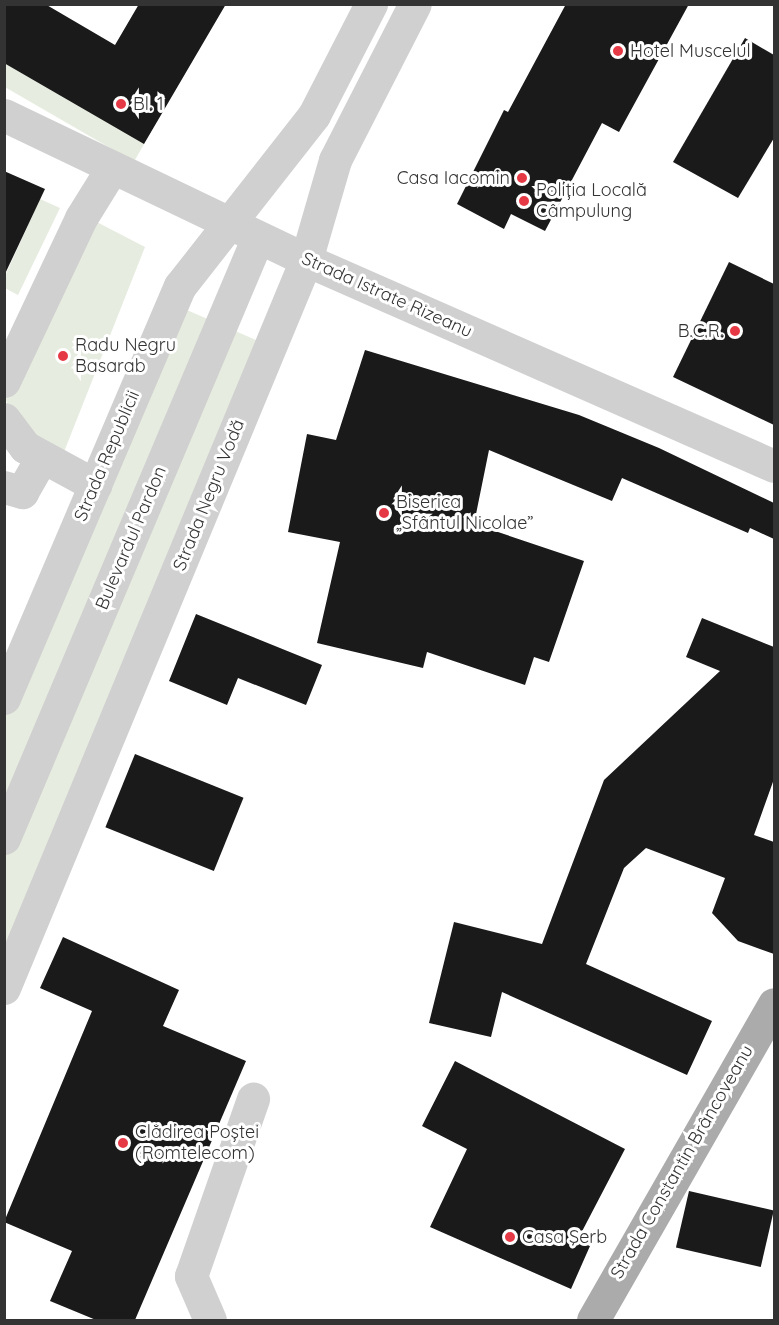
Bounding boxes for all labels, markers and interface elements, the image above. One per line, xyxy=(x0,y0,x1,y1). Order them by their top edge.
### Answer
place label: Hotel Muscelul xyxy=(630,40,751,62)
marker: Hotel Muscelul xyxy=(611,44,625,58)
place label: Bl. 1 xyxy=(133,93,164,115)
marker: Bl. 1 xyxy=(114,97,128,111)
place label: Casa Iacomin xyxy=(397,167,510,189)
marker: Casa Iacomin xyxy=(515,171,529,185)
place label: Poliția Locală Câmpulung xyxy=(536,180,647,222)
marker: Poliția Locală Câmpulung xyxy=(517,194,531,208)
street label: Strada Istrate Rizeanu xyxy=(298,248,476,342)
place label: B.C.R. xyxy=(678,320,723,342)
marker: B.C.R. xyxy=(728,324,742,338)
place label: Radu Negru Basarab xyxy=(75,335,176,378)
marker: Radu Negru Basarab xyxy=(56,349,70,363)
street label: Strada Republicii xyxy=(70,387,144,525)
street label: Strada Negru Vodă xyxy=(169,416,249,574)
street label: Bulevardul Pardon xyxy=(91,463,171,613)
place label: Biserica „Sfântul Nicolae” xyxy=(396,492,534,534)
marker: Biserica „Sfântul Nicolae” xyxy=(377,506,391,520)
street label: Strada Constantin Brâncoveanu xyxy=(606,1042,758,1282)
place label: Clădirea Poștei (Romtelecom) xyxy=(135,1122,259,1164)
marker: Clădirea Poștei (Romtelecom) xyxy=(116,1136,130,1150)
place label: Casa Şerb xyxy=(522,1226,607,1248)
marker: Casa Şerb xyxy=(503,1230,517,1244)

